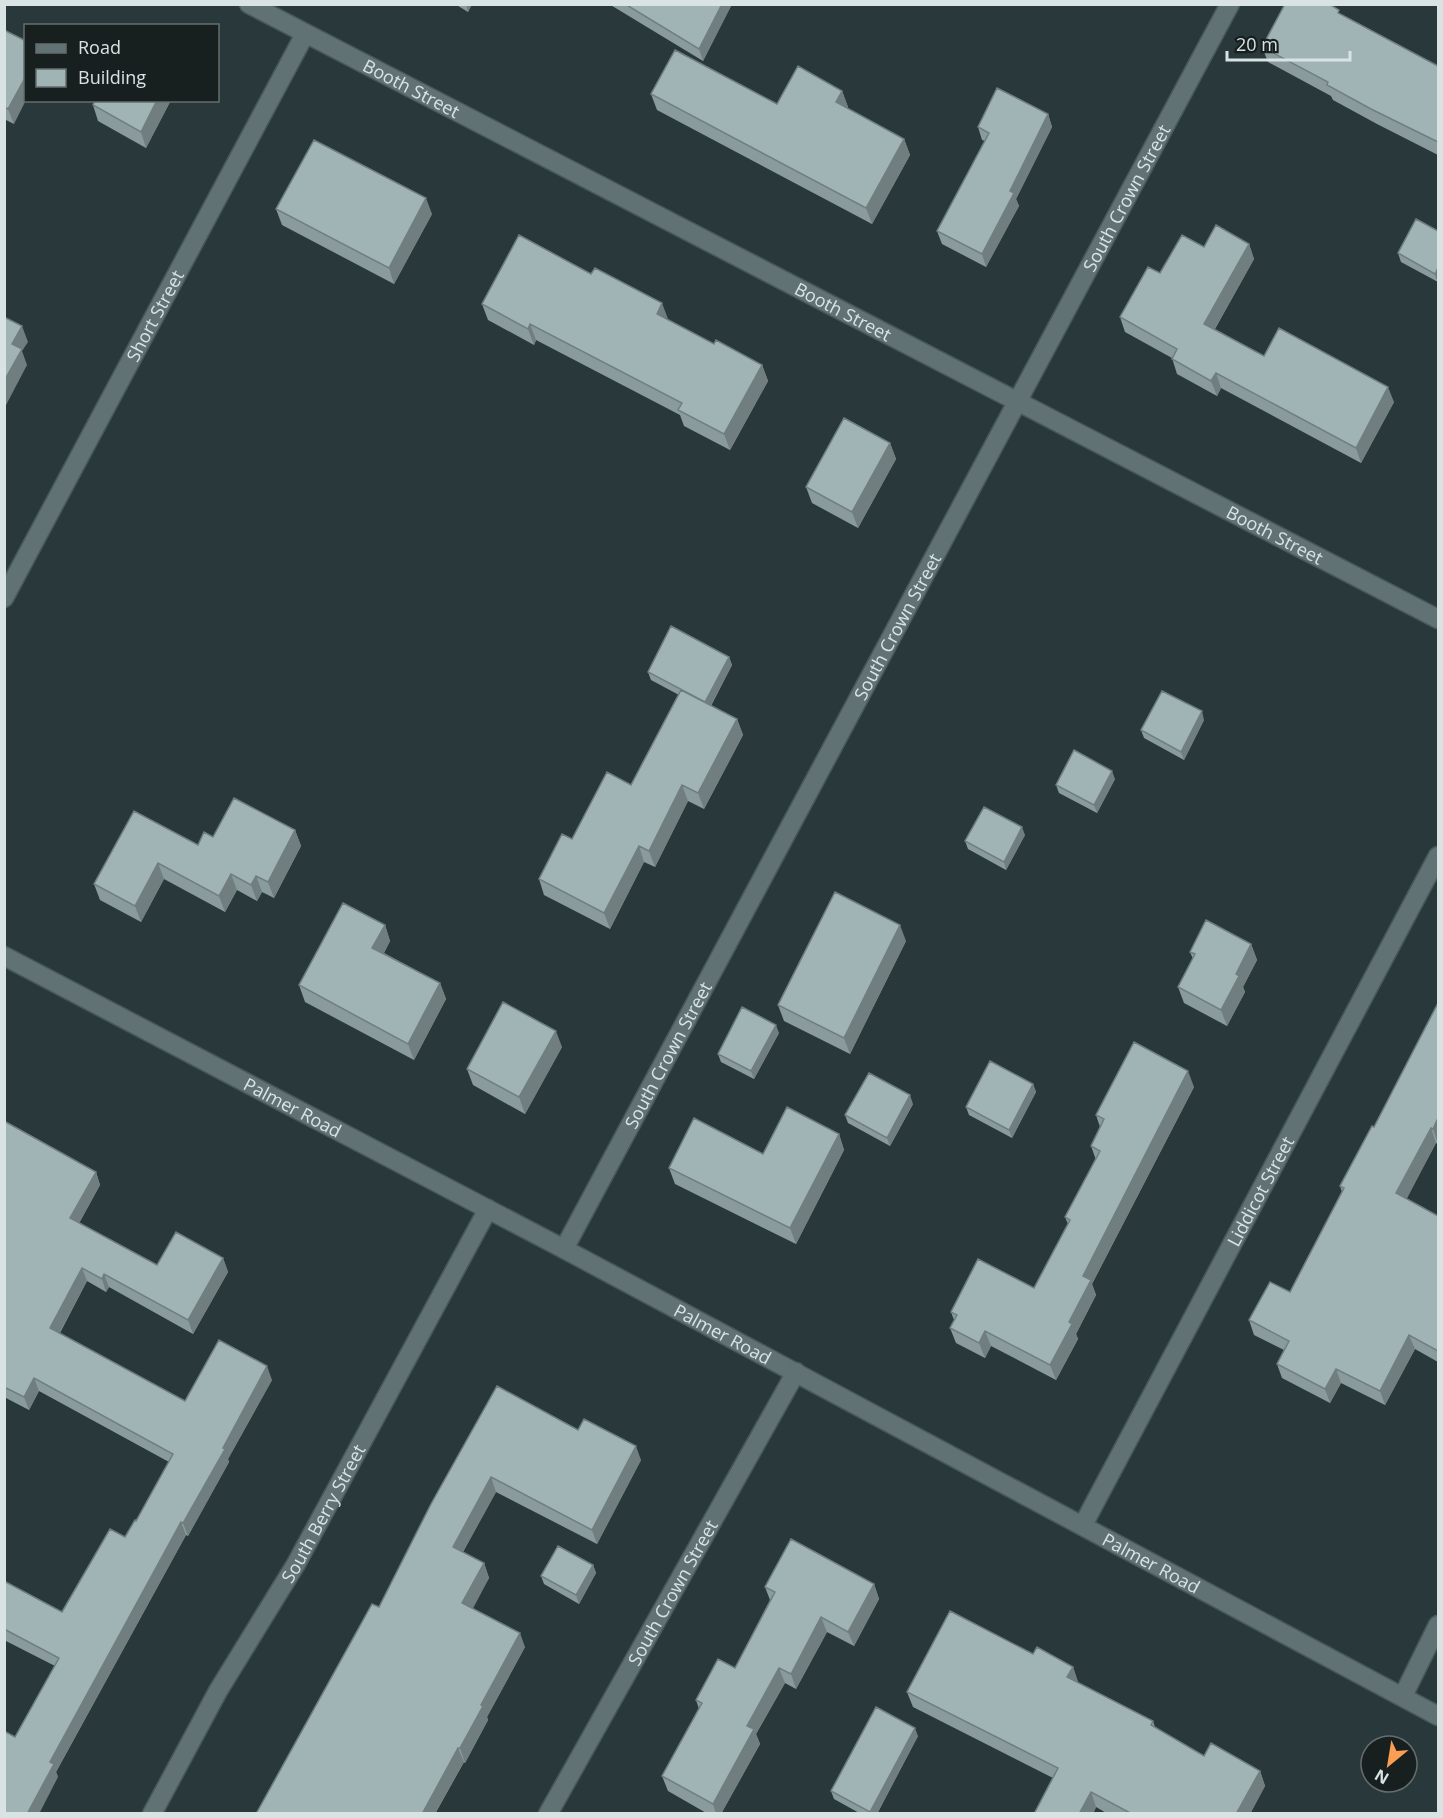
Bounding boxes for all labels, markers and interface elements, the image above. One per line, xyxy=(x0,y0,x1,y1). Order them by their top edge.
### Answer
legend xyxy=(24,24,219,102)
scale bar xyxy=(1227,24,1350,62)
text: 20 m xyxy=(1236,32,1278,56)
text: Road xyxy=(78,35,121,59)
street label: Booth Street xyxy=(359,53,464,123)
text: Building xyxy=(78,65,146,89)
street label: South Crown Street xyxy=(1077,120,1175,276)
street label: Short Street xyxy=(120,266,189,366)
street label: Booth Street xyxy=(791,276,896,346)
street label: Booth Street xyxy=(1222,500,1327,570)
street label: South Crown Street xyxy=(848,549,946,704)
street label: South Crown Street xyxy=(619,977,717,1133)
street label: Palmer Road xyxy=(240,1072,346,1143)
street label: Liddicot Street xyxy=(1221,1132,1299,1250)
street label: Palmer Road xyxy=(670,1298,776,1370)
street label: South Berry Street xyxy=(275,1440,371,1587)
street label: South Crown Street xyxy=(622,1515,723,1670)
street label: Palmer Road xyxy=(1098,1527,1204,1599)
north arrow xyxy=(1359,1734,1419,1794)
text: N xyxy=(1370,1764,1393,1790)

